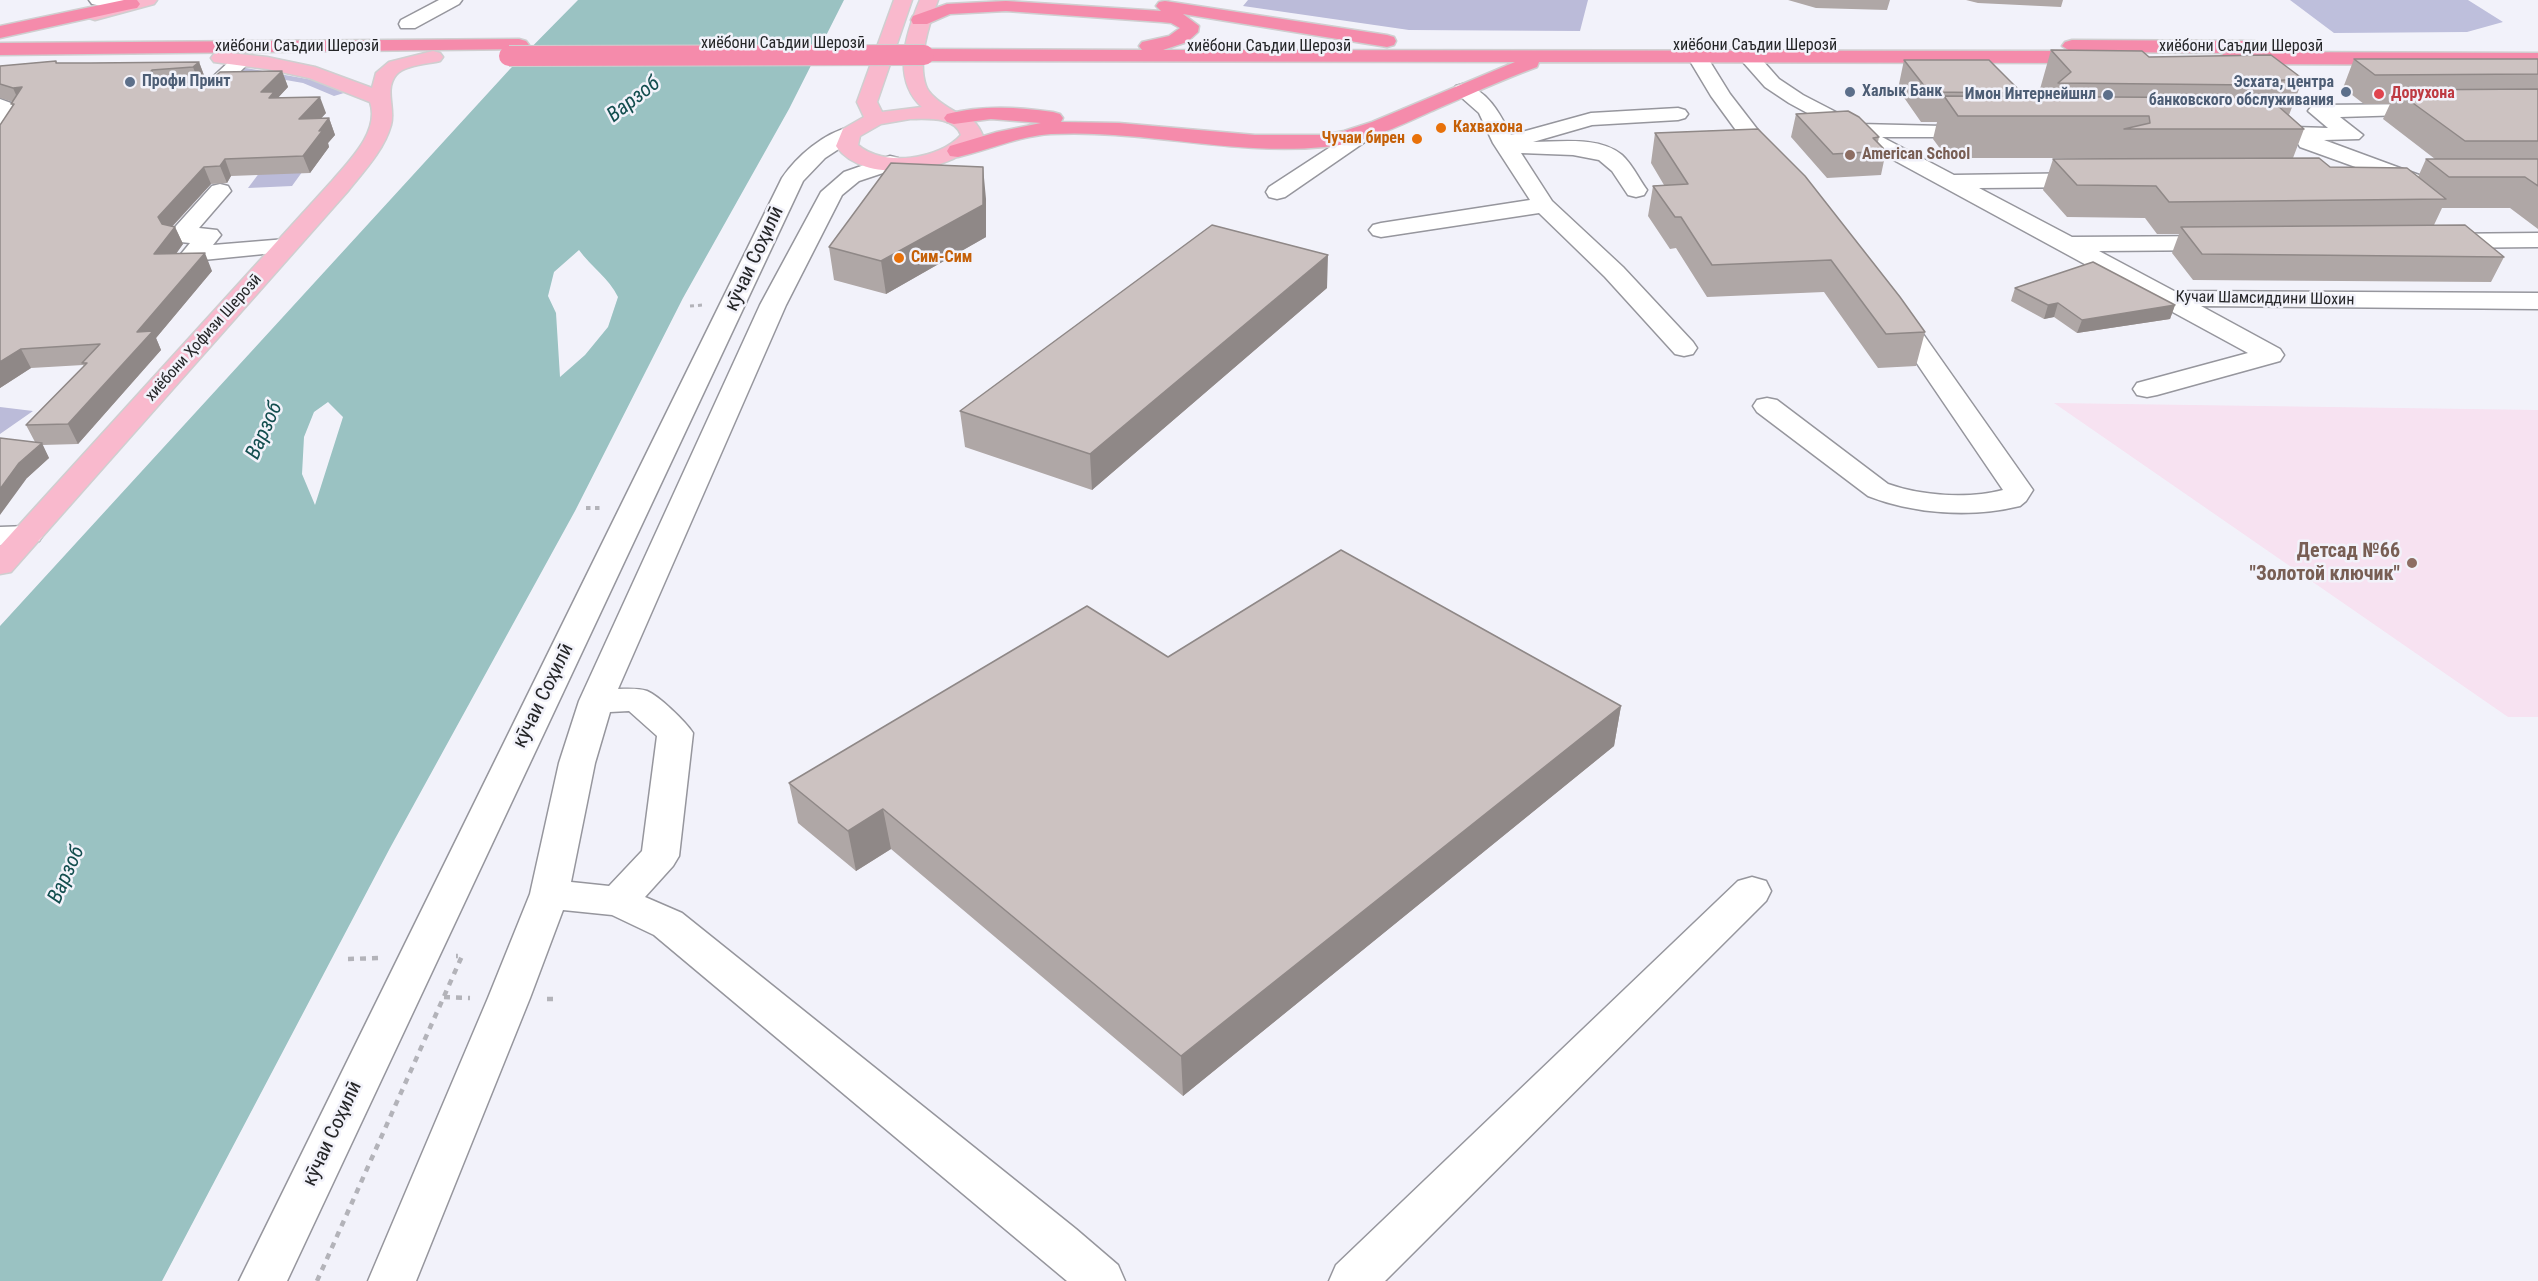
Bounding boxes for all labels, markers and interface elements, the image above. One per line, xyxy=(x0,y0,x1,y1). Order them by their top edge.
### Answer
street label: хиёбони Саъдии Шерозӣ xyxy=(701,34,865,54)
street label: хиёбони Саъдии Шерозӣ xyxy=(1673,36,1837,56)
street label: хиёбони Саъдии Шерозӣ xyxy=(215,37,379,57)
street label: хиёбони Саъдии Шерозӣ xyxy=(1187,37,1351,57)
street label: хиёбони Саъдии Шерозӣ xyxy=(2159,37,2323,57)
place label: Профи Принт xyxy=(142,72,231,92)
water label: Варзоб xyxy=(603,72,665,128)
place label: Эсхата, центра банковского обслуживания xyxy=(2149,73,2334,111)
marker: Профи Принт xyxy=(123,75,137,89)
place label: Халык Банк xyxy=(1862,82,1942,102)
place label: Дорухона xyxy=(2391,84,2455,104)
marker: Халык Банк xyxy=(1843,85,1857,99)
place label: Имон Интернейшнл xyxy=(1965,85,2096,105)
marker: Эсхата, центра банковского обслуживания xyxy=(2339,85,2353,99)
marker: Дорухона xyxy=(2372,87,2386,101)
marker: Имон Интернейшнл xyxy=(2101,88,2115,102)
place label: Кахвахона xyxy=(1453,118,1523,138)
marker: Кахвахона xyxy=(1434,121,1448,135)
place label: Чучаи бирен xyxy=(1322,129,1405,149)
marker: Чучаи бирен xyxy=(1410,132,1424,146)
place label: American School xyxy=(1862,145,1970,165)
marker: American School xyxy=(1843,148,1857,162)
street label: кӯчаи Соҳилӣ xyxy=(720,203,790,315)
place label: Сим-Сим xyxy=(911,248,972,268)
marker: Сим-Сим xyxy=(892,251,906,265)
street label: хиёбони Ҳофизи Шерозӣ xyxy=(142,271,266,405)
street label: Кучаи Шамсиддини Шохин xyxy=(2175,288,2355,310)
water label: Варзоб xyxy=(241,398,289,464)
place label: Детсад №66 "Золотой ключик" xyxy=(2250,540,2400,587)
marker: Детсад №66 "Золотой ключик" xyxy=(2405,556,2419,570)
street label: кӯчаи Соҳилӣ xyxy=(508,640,580,752)
water label: Варзоб xyxy=(43,842,91,908)
street label: кӯчаи Соҳилӣ xyxy=(298,1078,368,1190)

